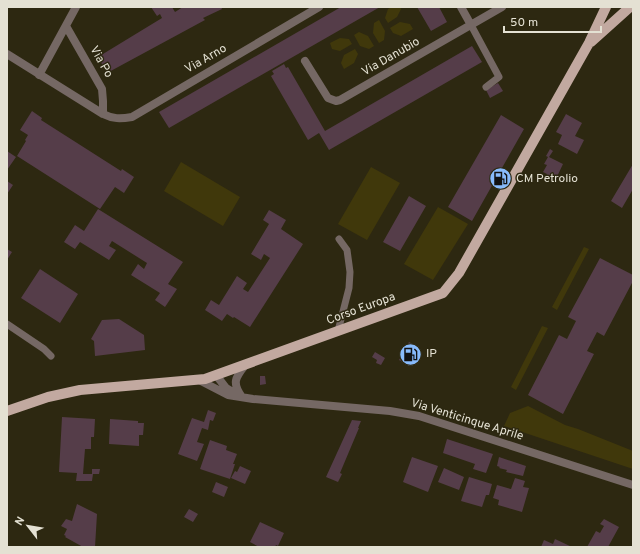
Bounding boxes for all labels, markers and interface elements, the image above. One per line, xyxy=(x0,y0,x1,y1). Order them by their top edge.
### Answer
scale bar xyxy=(504,8,601,34)
text: 50 m xyxy=(510,15,538,31)
street label: Via Danubio xyxy=(359,34,423,80)
street label: Via Arno xyxy=(182,40,230,77)
street label: Via Po xyxy=(86,43,116,81)
fuel station icon: CM Petrolio xyxy=(487,166,513,192)
place label: CM Petrolio xyxy=(516,171,578,187)
street label: Corso Europa xyxy=(324,289,398,329)
fuel station icon: IP xyxy=(397,341,423,367)
place label: IP xyxy=(426,346,437,362)
street label: Via Venticinque Aprile xyxy=(409,395,525,445)
north arrow xyxy=(8,506,48,546)
text: N xyxy=(12,514,28,528)

